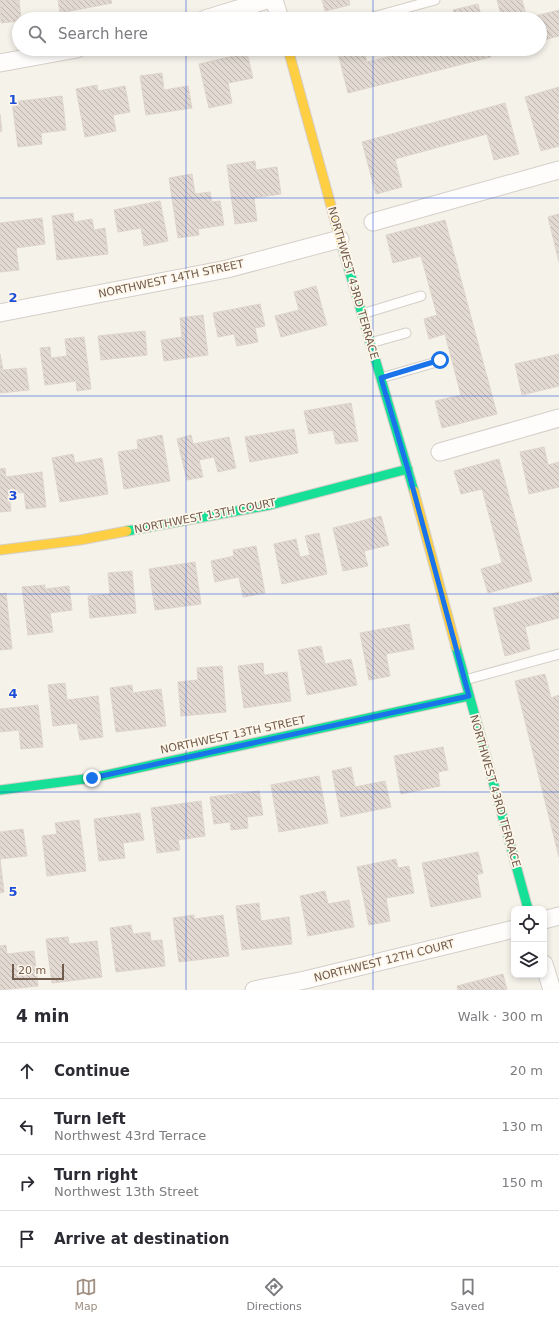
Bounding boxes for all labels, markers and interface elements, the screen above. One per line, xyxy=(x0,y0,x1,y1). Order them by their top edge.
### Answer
search box xyxy=(12,12,547,56)
icon: search xyxy=(26,23,48,45)
text: Search here xyxy=(58,25,148,43)
text: 1 xyxy=(8,92,18,107)
street label: NORTHWEST 43RD TERRACE xyxy=(325,205,381,361)
street label: NORTHWEST 14TH STREET xyxy=(97,257,245,301)
text: 2 xyxy=(8,290,18,305)
route start xyxy=(431,351,449,369)
text: 3 xyxy=(8,488,18,503)
street label: NORTHWEST 13TH COURT xyxy=(133,496,277,536)
text: 4 xyxy=(8,686,18,701)
street label: NORTHWEST 13TH STREET xyxy=(159,713,307,757)
street label: NORTHWEST 43RD TERRACE xyxy=(467,713,523,869)
route end xyxy=(83,769,101,787)
text: 5 xyxy=(8,884,18,899)
map controls xyxy=(511,906,547,978)
button: locate xyxy=(511,906,547,942)
street label: NORTHWEST 12TH COURT xyxy=(312,937,456,985)
button: layers xyxy=(511,942,547,978)
scale bar xyxy=(12,962,64,981)
text: 20 m xyxy=(18,964,46,977)
text: 4 min xyxy=(16,1006,69,1026)
text: Walk · 300 m xyxy=(458,1009,543,1024)
icon: ahead xyxy=(16,1060,38,1082)
text: Continue xyxy=(54,1062,130,1080)
text: 20 m xyxy=(510,1063,543,1078)
text: Turn left xyxy=(54,1110,126,1128)
icon: left xyxy=(16,1116,38,1138)
text: 130 m xyxy=(501,1119,543,1134)
text: Northwest 43rd Terrace xyxy=(54,1128,206,1143)
text: Turn right xyxy=(54,1166,138,1184)
icon: right xyxy=(16,1172,38,1194)
text: 150 m xyxy=(501,1175,543,1190)
text: Northwest 13th Street xyxy=(54,1184,199,1199)
icon: arrive xyxy=(16,1228,38,1250)
text: Arrive at destination xyxy=(54,1230,229,1248)
tab: Map xyxy=(74,1276,98,1313)
tab: Directions xyxy=(246,1276,302,1313)
tab: Saved xyxy=(451,1276,485,1313)

